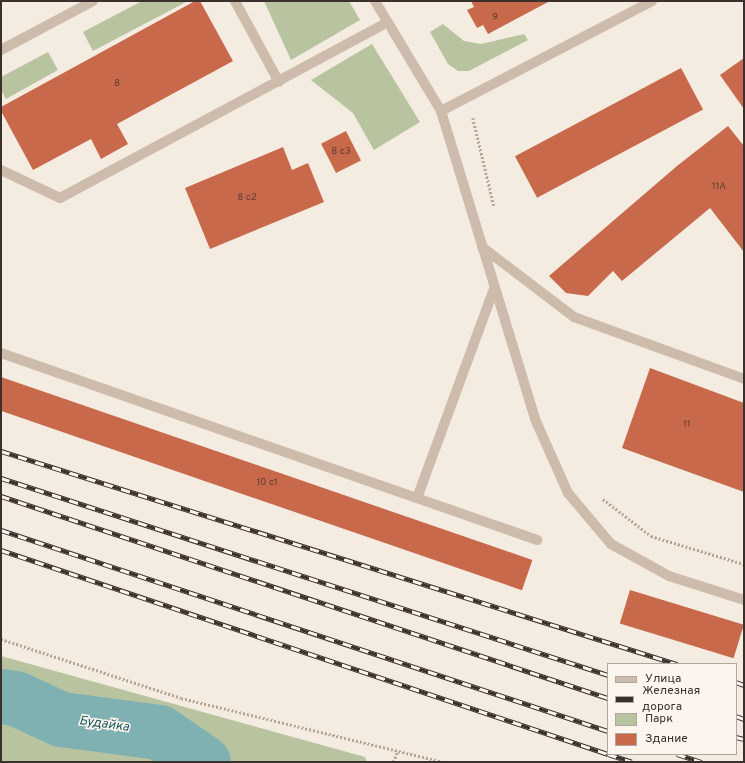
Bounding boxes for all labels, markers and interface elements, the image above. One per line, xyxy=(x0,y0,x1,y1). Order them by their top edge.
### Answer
house number: 9 xyxy=(492,12,498,24)
house number: 8 xyxy=(114,78,120,90)
house number: 8 с3 xyxy=(331,146,351,158)
house number: 11А xyxy=(712,181,726,193)
house number: 8 с2 xyxy=(237,192,257,204)
house number: 11 xyxy=(683,419,691,431)
house number: 10 с1 xyxy=(256,477,278,489)
legend xyxy=(607,663,737,755)
text: Улица xyxy=(645,671,681,687)
text: Железная дорога xyxy=(642,683,700,715)
text: Парк xyxy=(645,711,673,727)
water label: Будайка xyxy=(78,714,130,736)
text: Здание xyxy=(645,731,688,747)

